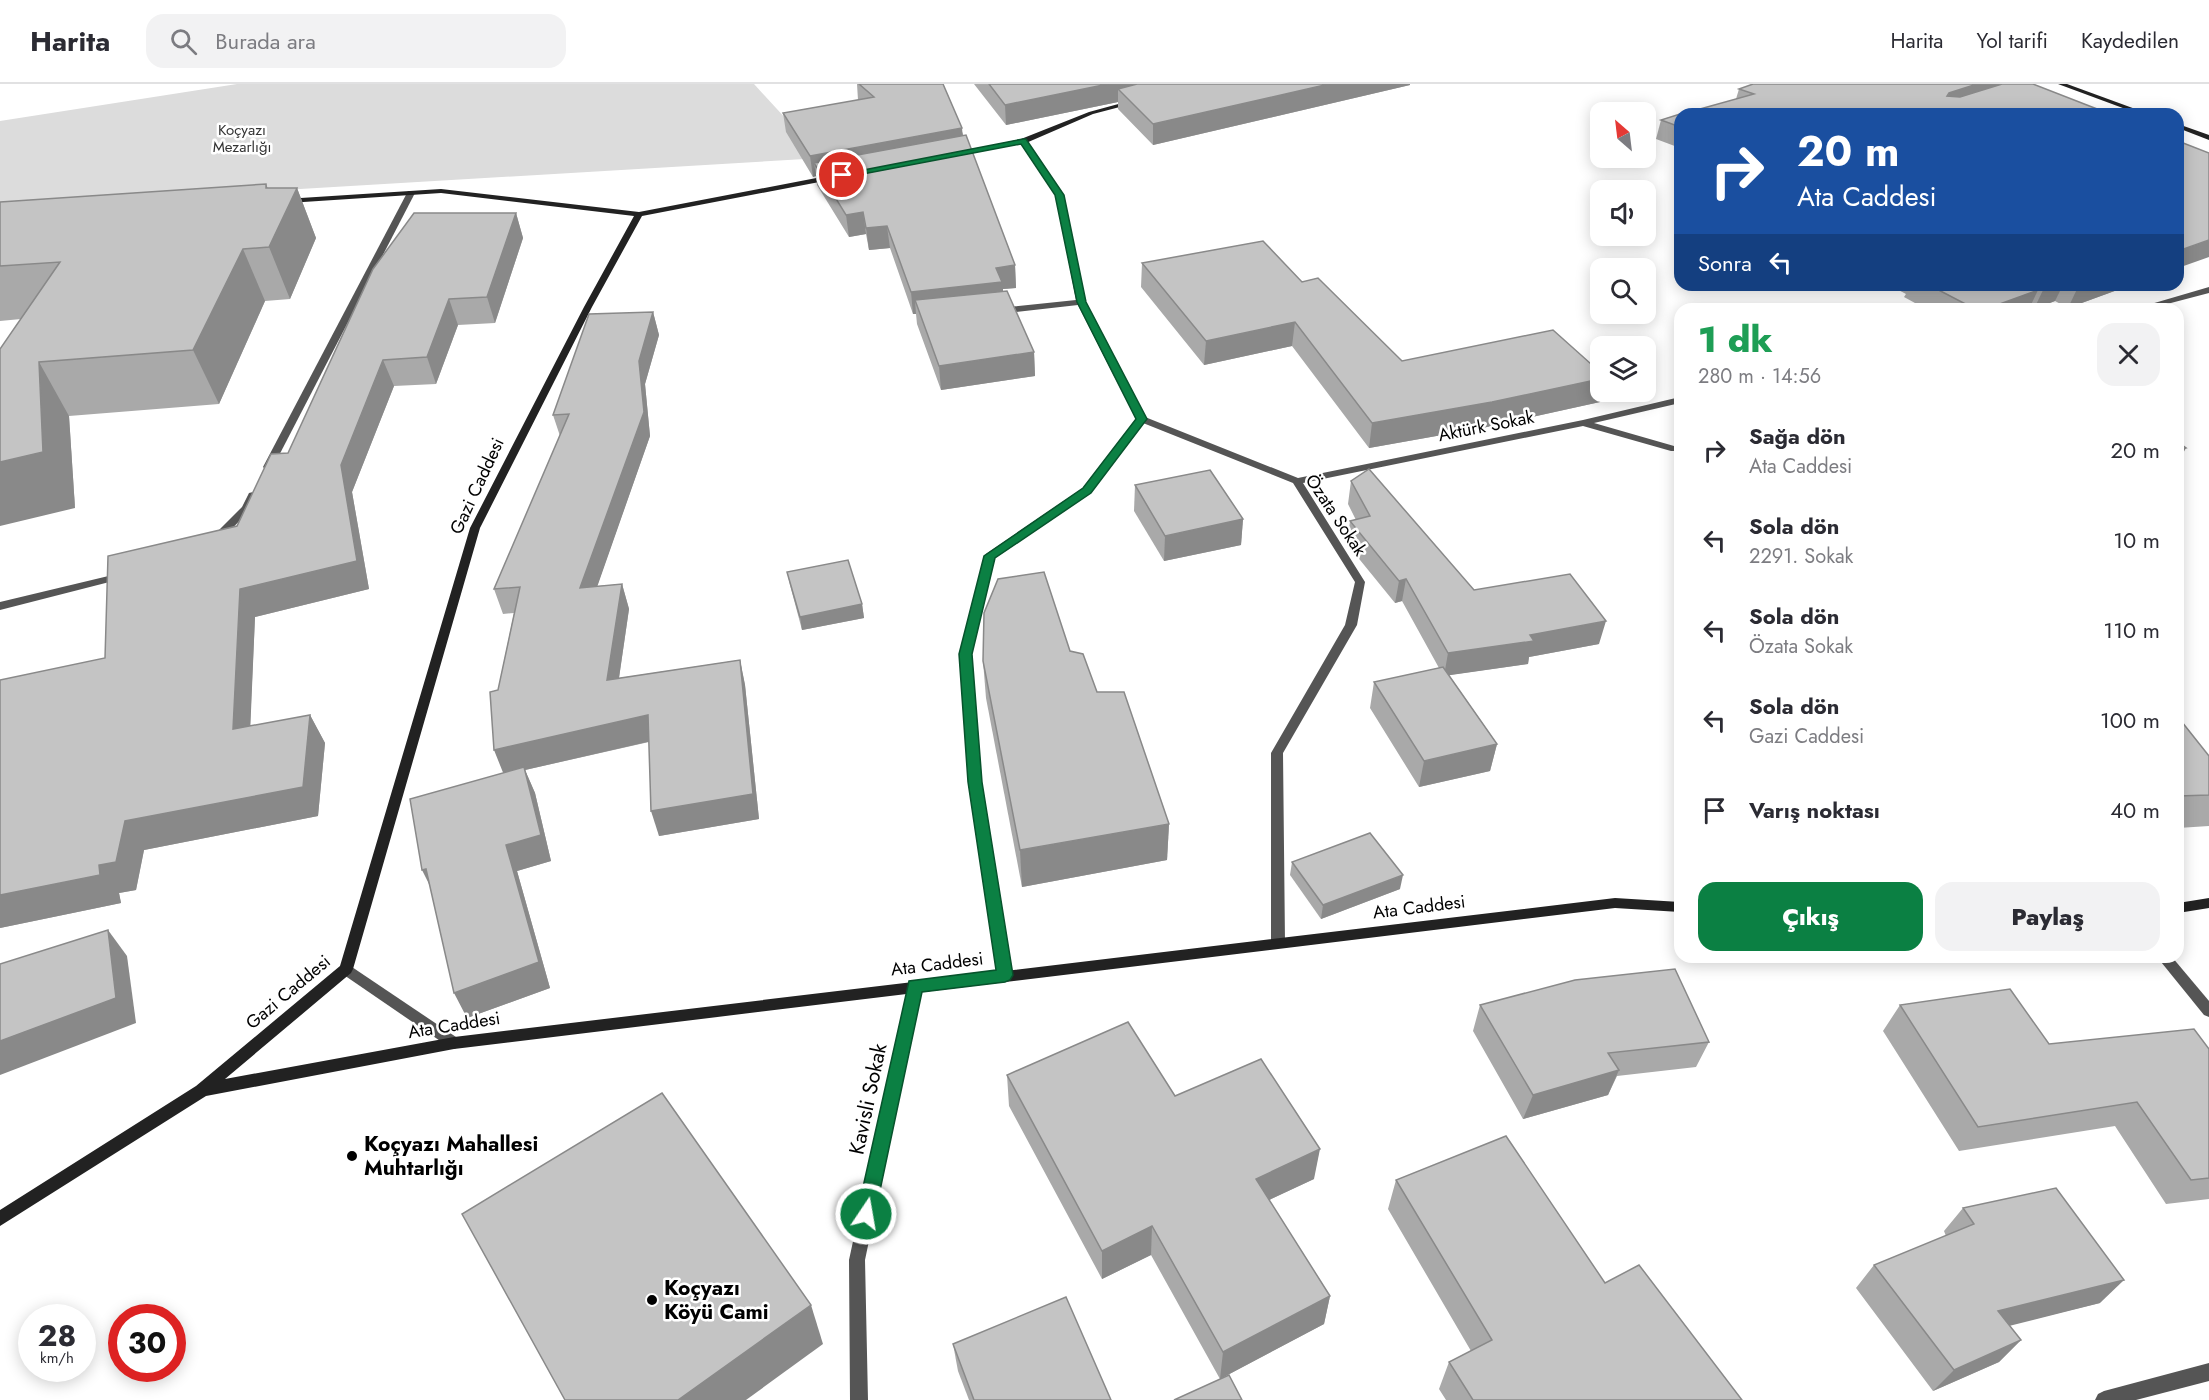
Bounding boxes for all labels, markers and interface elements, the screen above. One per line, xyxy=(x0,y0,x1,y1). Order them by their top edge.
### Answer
search box xyxy=(146,14,566,68)
text: Harita xyxy=(30,21,110,62)
icon: search xyxy=(167,25,200,58)
text: Burada ara xyxy=(215,25,316,57)
text: Harita xyxy=(1891,26,1943,56)
text: Yol tarifi xyxy=(1976,26,2048,56)
text: Kaydedilen xyxy=(2081,26,2179,56)
north arrow xyxy=(1590,102,1656,168)
map controls xyxy=(1590,102,1656,402)
park label: Koçyazı Mezarlığı xyxy=(213,119,271,158)
text: 20 m xyxy=(1797,121,1899,182)
icon: right xyxy=(1698,132,1776,210)
pin xyxy=(816,149,867,200)
icon: arrive xyxy=(825,158,858,191)
text: Ata Caddesi xyxy=(1797,177,1936,216)
button: sound xyxy=(1590,180,1656,246)
icon: left xyxy=(1764,246,1797,279)
text: Sonra xyxy=(1698,247,1752,279)
button: search xyxy=(1590,258,1656,324)
text: 1 dk xyxy=(1698,313,1773,365)
button: close xyxy=(2097,323,2160,386)
button: layers xyxy=(1590,336,1656,402)
text: 280 m · 14:56 xyxy=(1698,362,1821,391)
street label: Aktürk Sokak xyxy=(1436,404,1536,448)
text: Sağa dön xyxy=(1749,420,1846,452)
street label: Gazi Caddesi xyxy=(443,434,511,538)
icon: right xyxy=(1698,434,1731,467)
text: 20 m xyxy=(2111,434,2160,466)
text: Ata Caddesi xyxy=(1749,452,1852,481)
street label: Özata Sokak xyxy=(1299,469,1373,561)
text: Sola dön xyxy=(1749,510,1839,542)
icon: left xyxy=(1698,524,1731,557)
text: 10 m xyxy=(2113,524,2160,556)
text: 2291. Sokak xyxy=(1749,542,1853,571)
text: Sola dön xyxy=(1749,600,1839,632)
icon: left xyxy=(1698,614,1731,647)
text: 110 m xyxy=(2103,614,2160,646)
text: Özata Sokak xyxy=(1749,632,1853,661)
text: Sola dön xyxy=(1749,690,1839,722)
icon: left xyxy=(1698,704,1731,737)
text: 100 m xyxy=(2100,704,2160,736)
text: Gazi Caddesi xyxy=(1749,722,1864,751)
icon: arrive xyxy=(1698,794,1731,827)
text: Varış noktası xyxy=(1749,794,1880,826)
text: 40 m xyxy=(2110,794,2160,826)
button: Çıkış xyxy=(1698,882,1923,951)
button: Paylaş xyxy=(1935,882,2160,951)
street label: Ata Caddesi xyxy=(1371,888,1467,926)
street label: Ata Caddesi xyxy=(889,945,985,983)
street label: Gazi Caddesi xyxy=(240,949,336,1035)
street label: Ata Caddesi xyxy=(406,1005,502,1045)
street label: Kavisli Sokak xyxy=(842,1040,895,1157)
place label: Koçyazı Mahallesi Muhtarlığı xyxy=(364,1129,538,1183)
marker: Koçyazı Mahallesi Muhtarlığı xyxy=(345,1149,359,1163)
position arrow xyxy=(834,1182,898,1246)
place label: Koçyazı Köyü Cami xyxy=(664,1273,769,1327)
marker: Koçyazı Köyü Cami xyxy=(645,1293,659,1307)
speed limit sign: 30 xyxy=(108,1304,186,1382)
text: 28 xyxy=(38,1314,76,1357)
text: km/h xyxy=(40,1347,74,1369)

